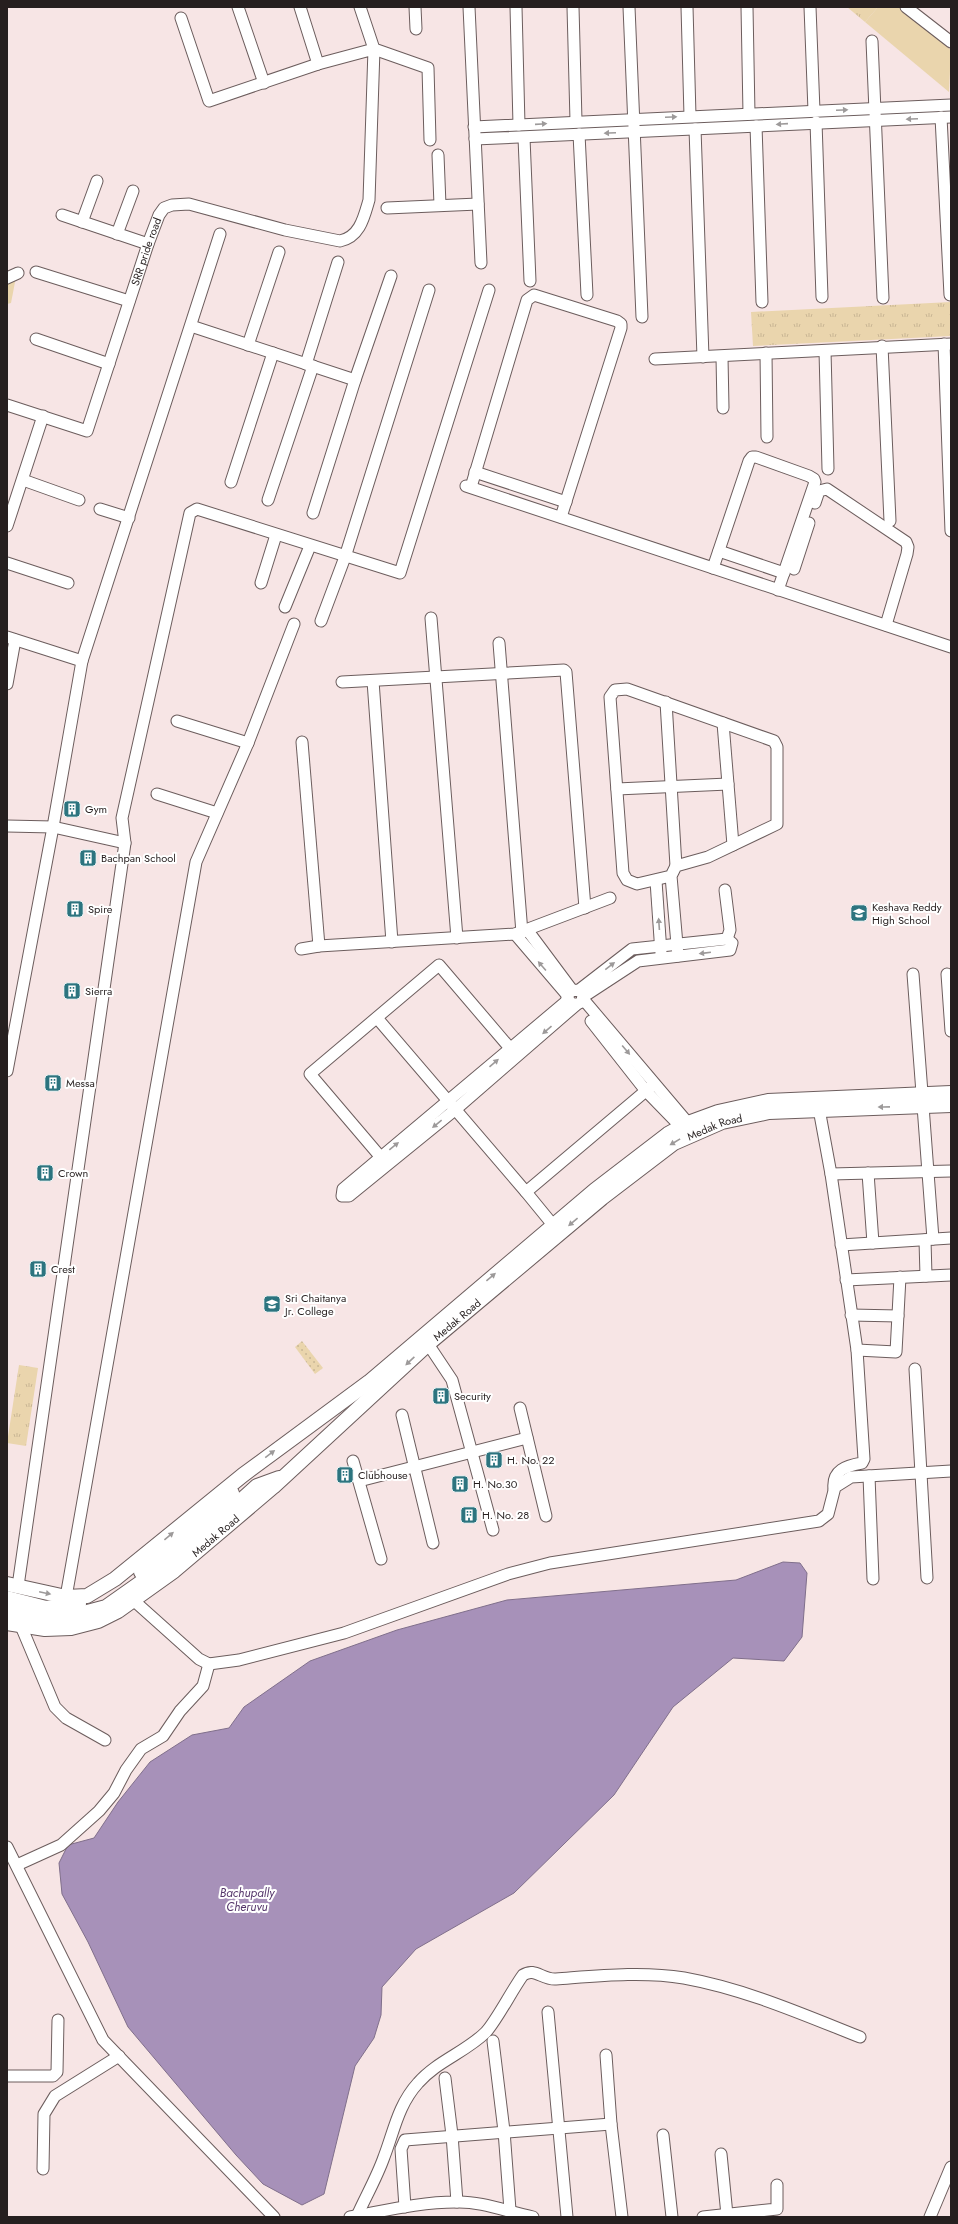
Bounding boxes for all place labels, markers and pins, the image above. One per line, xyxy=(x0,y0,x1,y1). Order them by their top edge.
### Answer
building icon: Gym xyxy=(62,799,82,819)
place label: Gym xyxy=(85,801,107,817)
building icon: Bachpan School xyxy=(78,848,98,868)
place label: Bachpan School xyxy=(101,850,176,866)
building icon: Spire xyxy=(65,899,85,919)
place label: Keshava Reddy High School xyxy=(872,899,942,928)
place label: Spire xyxy=(88,901,113,917)
school or university icon: Keshava Reddy High School xyxy=(849,903,869,923)
building icon: Sierra xyxy=(62,981,82,1001)
place label: Sierra xyxy=(85,983,112,999)
building icon: Messa xyxy=(43,1073,63,1093)
place label: Messa xyxy=(66,1075,95,1091)
building icon: Crown xyxy=(35,1163,55,1183)
place label: Crown xyxy=(58,1165,88,1181)
building icon: Crest xyxy=(28,1259,48,1279)
place label: Crest xyxy=(51,1261,75,1277)
place label: Sri Chaitanya Jr. College xyxy=(283,1290,346,1319)
school or university icon: Sri Chaitanya Jr. College xyxy=(262,1294,282,1314)
building icon: Security xyxy=(431,1386,451,1406)
place label: Security xyxy=(454,1388,491,1404)
building icon: H. No. 22 xyxy=(484,1450,504,1470)
place label: H. No. 22 xyxy=(507,1452,555,1468)
building icon: Clubhouse xyxy=(335,1465,355,1485)
place label: Clubhouse xyxy=(358,1467,408,1483)
building icon: H. No.30 xyxy=(450,1474,470,1494)
place label: H. No.30 xyxy=(473,1476,518,1492)
building icon: H. No. 28 xyxy=(459,1505,479,1525)
place label: H. No. 28 xyxy=(482,1507,529,1523)

